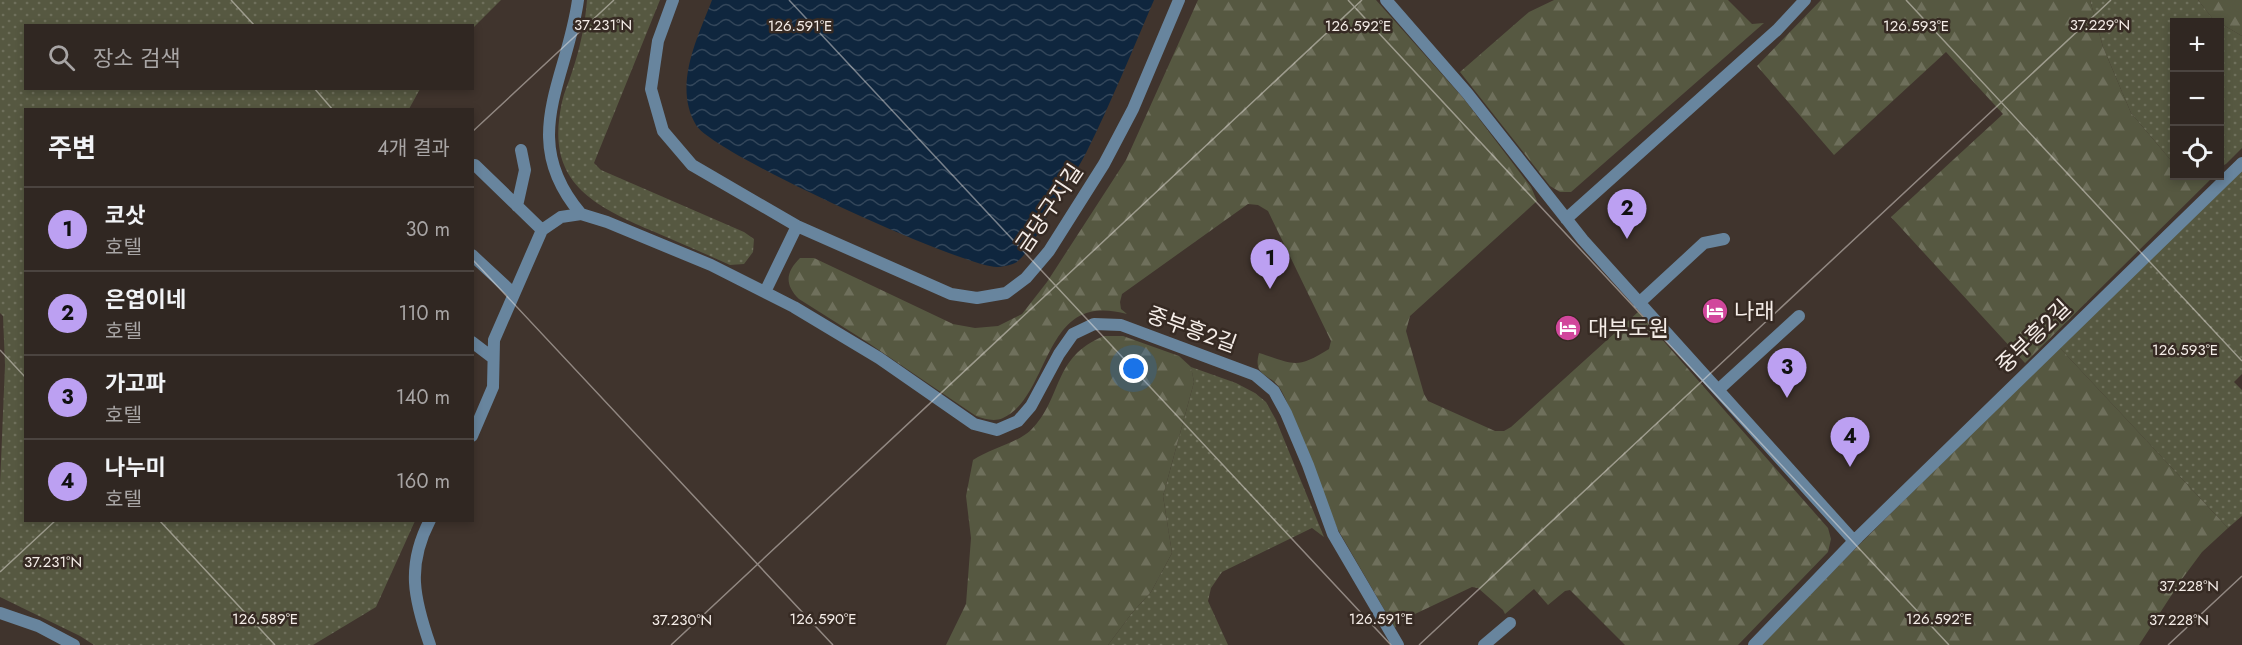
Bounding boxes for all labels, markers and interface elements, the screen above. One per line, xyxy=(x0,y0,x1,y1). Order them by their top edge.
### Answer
text: 37.231°N xyxy=(574,14,632,36)
text: 37.229°N xyxy=(2070,14,2130,36)
text: 126.591°E xyxy=(768,15,832,37)
text: 126.592°E xyxy=(1325,15,1391,37)
text: 126.593°E xyxy=(1883,15,1949,37)
map controls xyxy=(2170,18,2224,180)
button: + xyxy=(2170,18,2224,72)
search box xyxy=(24,24,474,90)
icon: search xyxy=(45,41,78,74)
text: 장소 검색 xyxy=(93,42,181,74)
button: − xyxy=(2170,72,2224,126)
button: locate xyxy=(2170,126,2224,180)
text: 주변 xyxy=(48,129,96,167)
text: 4개 결과 xyxy=(377,134,450,163)
street label: 금당구지길 xyxy=(1007,157,1091,259)
pin: 2 xyxy=(1608,190,1646,239)
text: 코삿 xyxy=(105,199,145,231)
text: 1 xyxy=(62,215,73,244)
text: 30 m xyxy=(405,215,450,244)
text: 호텔 xyxy=(105,233,142,262)
pin: 1 xyxy=(1250,240,1290,289)
text: 은엽이네 xyxy=(105,283,186,315)
street label: 중부흥2길 xyxy=(1988,292,2078,380)
place label: 나래 xyxy=(1734,295,1774,327)
hotel icon: 나래 xyxy=(1700,296,1730,326)
street label: 중부흥2길 xyxy=(1143,298,1241,360)
text: 2 xyxy=(61,299,74,328)
text: 110 m xyxy=(398,299,450,328)
place label: 대부도원 xyxy=(1588,312,1669,344)
hotel icon: 대부도원 xyxy=(1553,313,1583,343)
text: 호텔 xyxy=(105,317,142,346)
text: 126.593°E xyxy=(2152,339,2218,361)
pin: 3 xyxy=(1768,348,1806,398)
your location xyxy=(1119,354,1148,383)
text: 가고파 xyxy=(105,367,166,399)
text: 3 xyxy=(61,383,74,412)
text: 140 m xyxy=(396,383,450,412)
text: 호텔 xyxy=(105,401,142,430)
pin: 4 xyxy=(1830,418,1870,467)
text: 나누미 xyxy=(105,451,166,483)
text: 4 xyxy=(61,467,74,496)
text: 160 m xyxy=(396,467,450,496)
text: 호텔 xyxy=(105,485,142,514)
text: 37.231°N xyxy=(24,551,82,573)
text: 37.228°N xyxy=(2159,575,2219,597)
text: 126.589°E xyxy=(232,608,298,630)
text: 126.590°E xyxy=(790,608,856,630)
text: 126.591°E xyxy=(1349,608,1413,630)
text: 126.592°E xyxy=(1906,608,1972,630)
text: 37.230°N xyxy=(652,609,712,631)
text: 37.228°N xyxy=(2149,609,2209,631)

